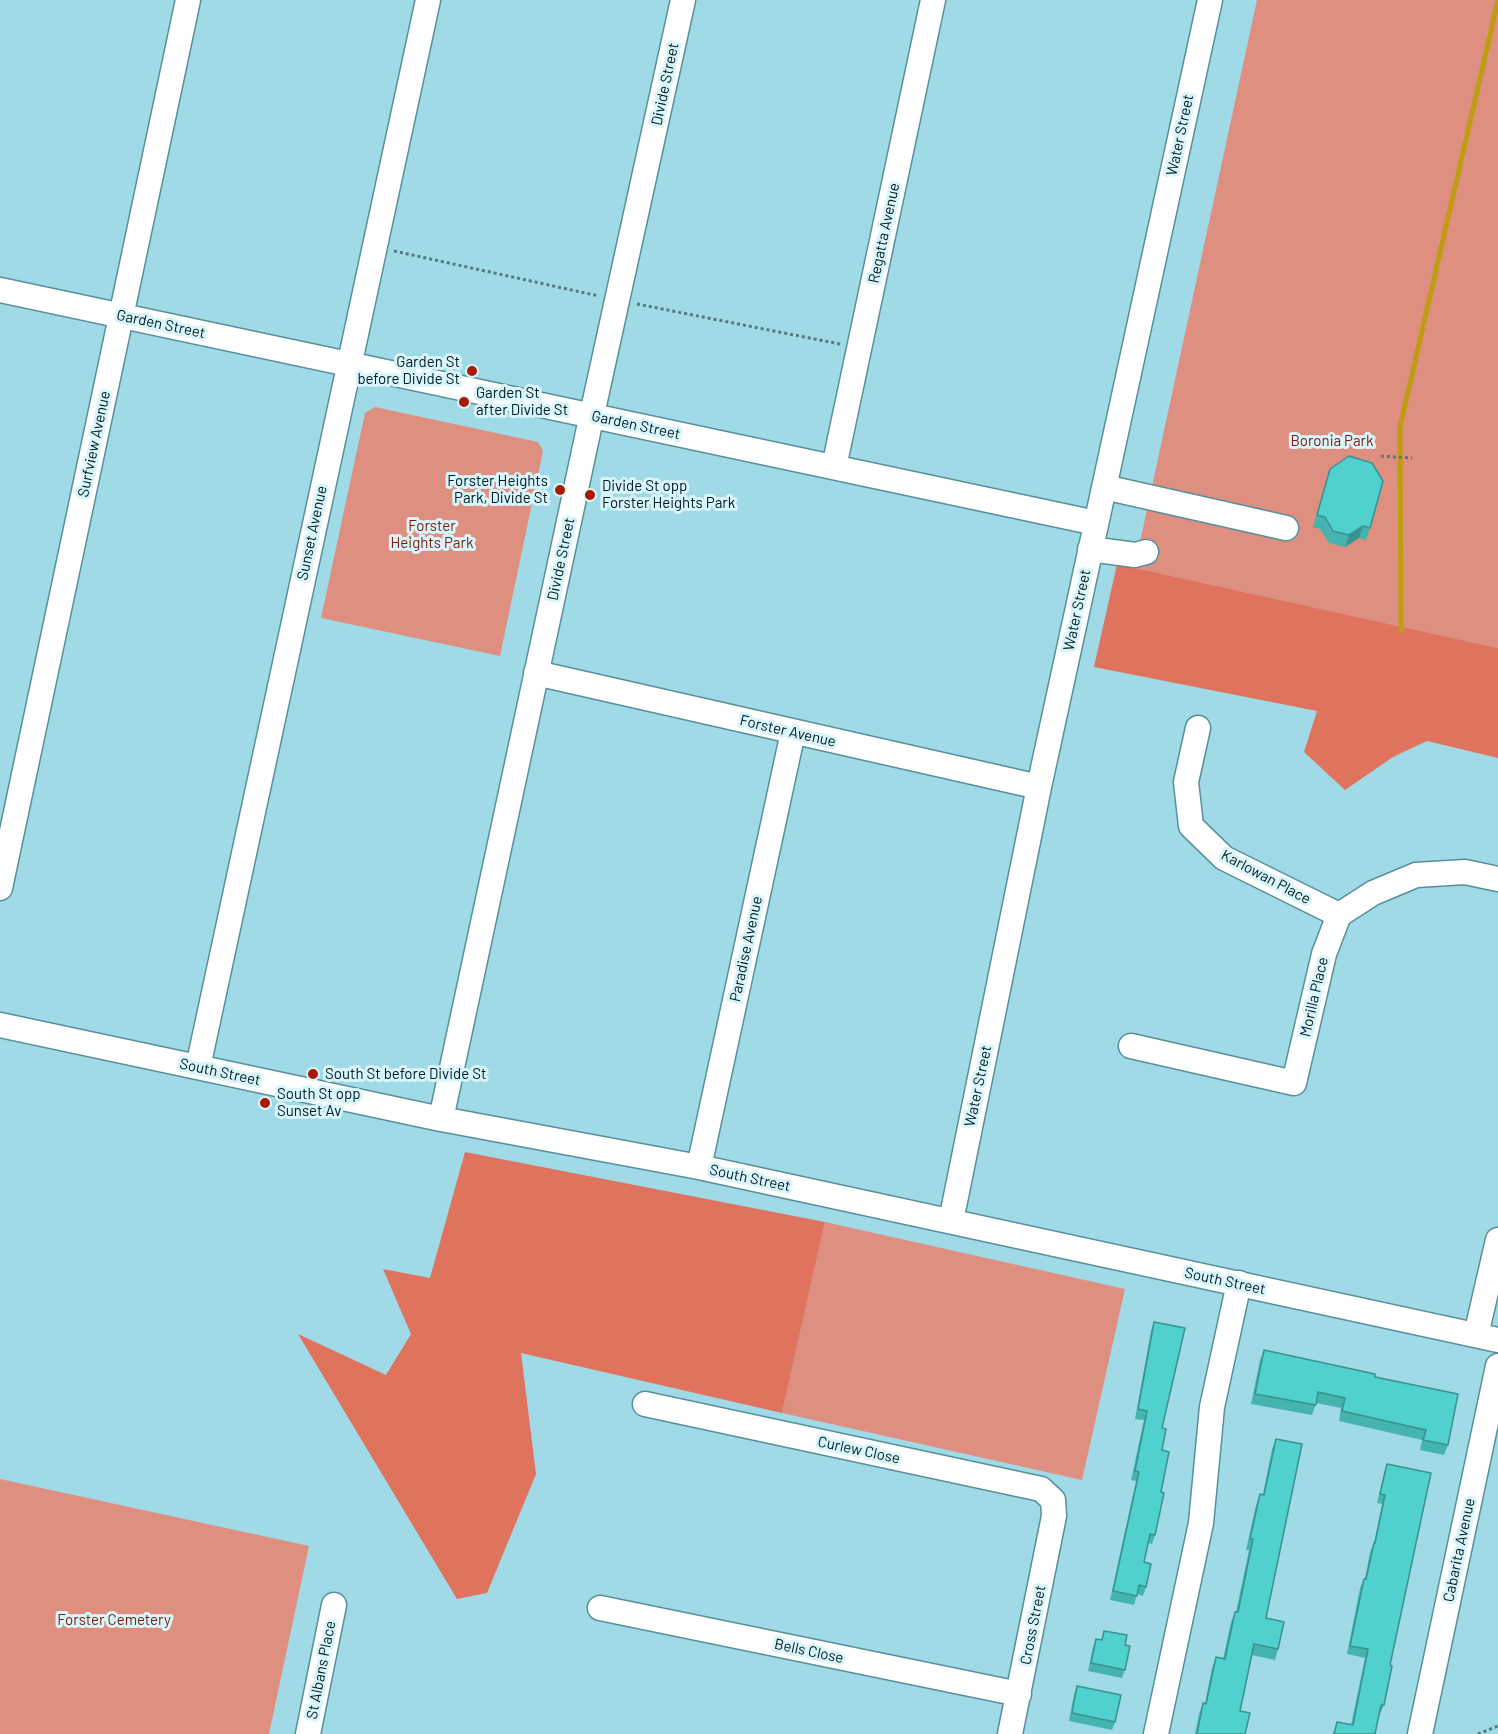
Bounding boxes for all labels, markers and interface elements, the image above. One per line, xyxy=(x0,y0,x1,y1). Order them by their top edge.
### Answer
street label: Divide Street xyxy=(647,41,683,127)
street label: Water Street xyxy=(1163,93,1197,177)
street label: Regatta Avenue xyxy=(865,181,903,285)
street label: Garden Street xyxy=(115,306,207,342)
place label: Garden St before Divide St xyxy=(357,353,460,388)
marker: Garden St before Divide St xyxy=(465,364,479,378)
place label: Garden St after Divide St xyxy=(476,384,568,419)
street label: Surfview Avenue xyxy=(74,389,114,499)
marker: Garden St after Divide St xyxy=(457,395,471,409)
street label: Garden Street xyxy=(590,407,682,443)
park label: Boronia Park xyxy=(1290,432,1374,450)
place label: Forster Heights Park, Divide St xyxy=(447,472,548,507)
place label: Divide St opp Forster Heights Park xyxy=(602,477,735,512)
marker: Forster Heights Park, Divide St xyxy=(553,483,567,497)
street label: Sunset Avenue xyxy=(293,484,331,582)
marker: Divide St opp Forster Heights Park xyxy=(583,488,597,502)
street label: Divide Street xyxy=(543,516,579,602)
park label: Forster Heights Park xyxy=(391,517,473,552)
street label: Water Street xyxy=(1060,568,1094,652)
street label: Forster Avenue xyxy=(738,711,838,751)
street label: Karlowan Place xyxy=(1218,846,1314,908)
street label: Paradise Avenue xyxy=(726,895,766,1003)
street label: Morilla Place xyxy=(1296,955,1332,1039)
street label: Water Street xyxy=(961,1044,995,1128)
street label: South Street xyxy=(178,1055,262,1089)
place label: South St before Divide St xyxy=(325,1065,486,1083)
marker: South St before Divide St xyxy=(306,1067,320,1081)
place label: South St opp Sunset Av xyxy=(277,1085,360,1120)
marker: South St opp Sunset Av xyxy=(258,1096,272,1110)
street label: South Street xyxy=(708,1161,792,1195)
street label: South Street xyxy=(1183,1264,1267,1298)
street label: Curlew Close xyxy=(816,1433,902,1467)
street label: Cabarita Avenue xyxy=(1439,1496,1479,1604)
street label: Cross Street xyxy=(1016,1584,1050,1666)
park label: Forster Cemetery xyxy=(57,1611,171,1629)
street label: St Albans Place xyxy=(303,1619,339,1721)
street label: Bells Close xyxy=(773,1635,845,1667)

